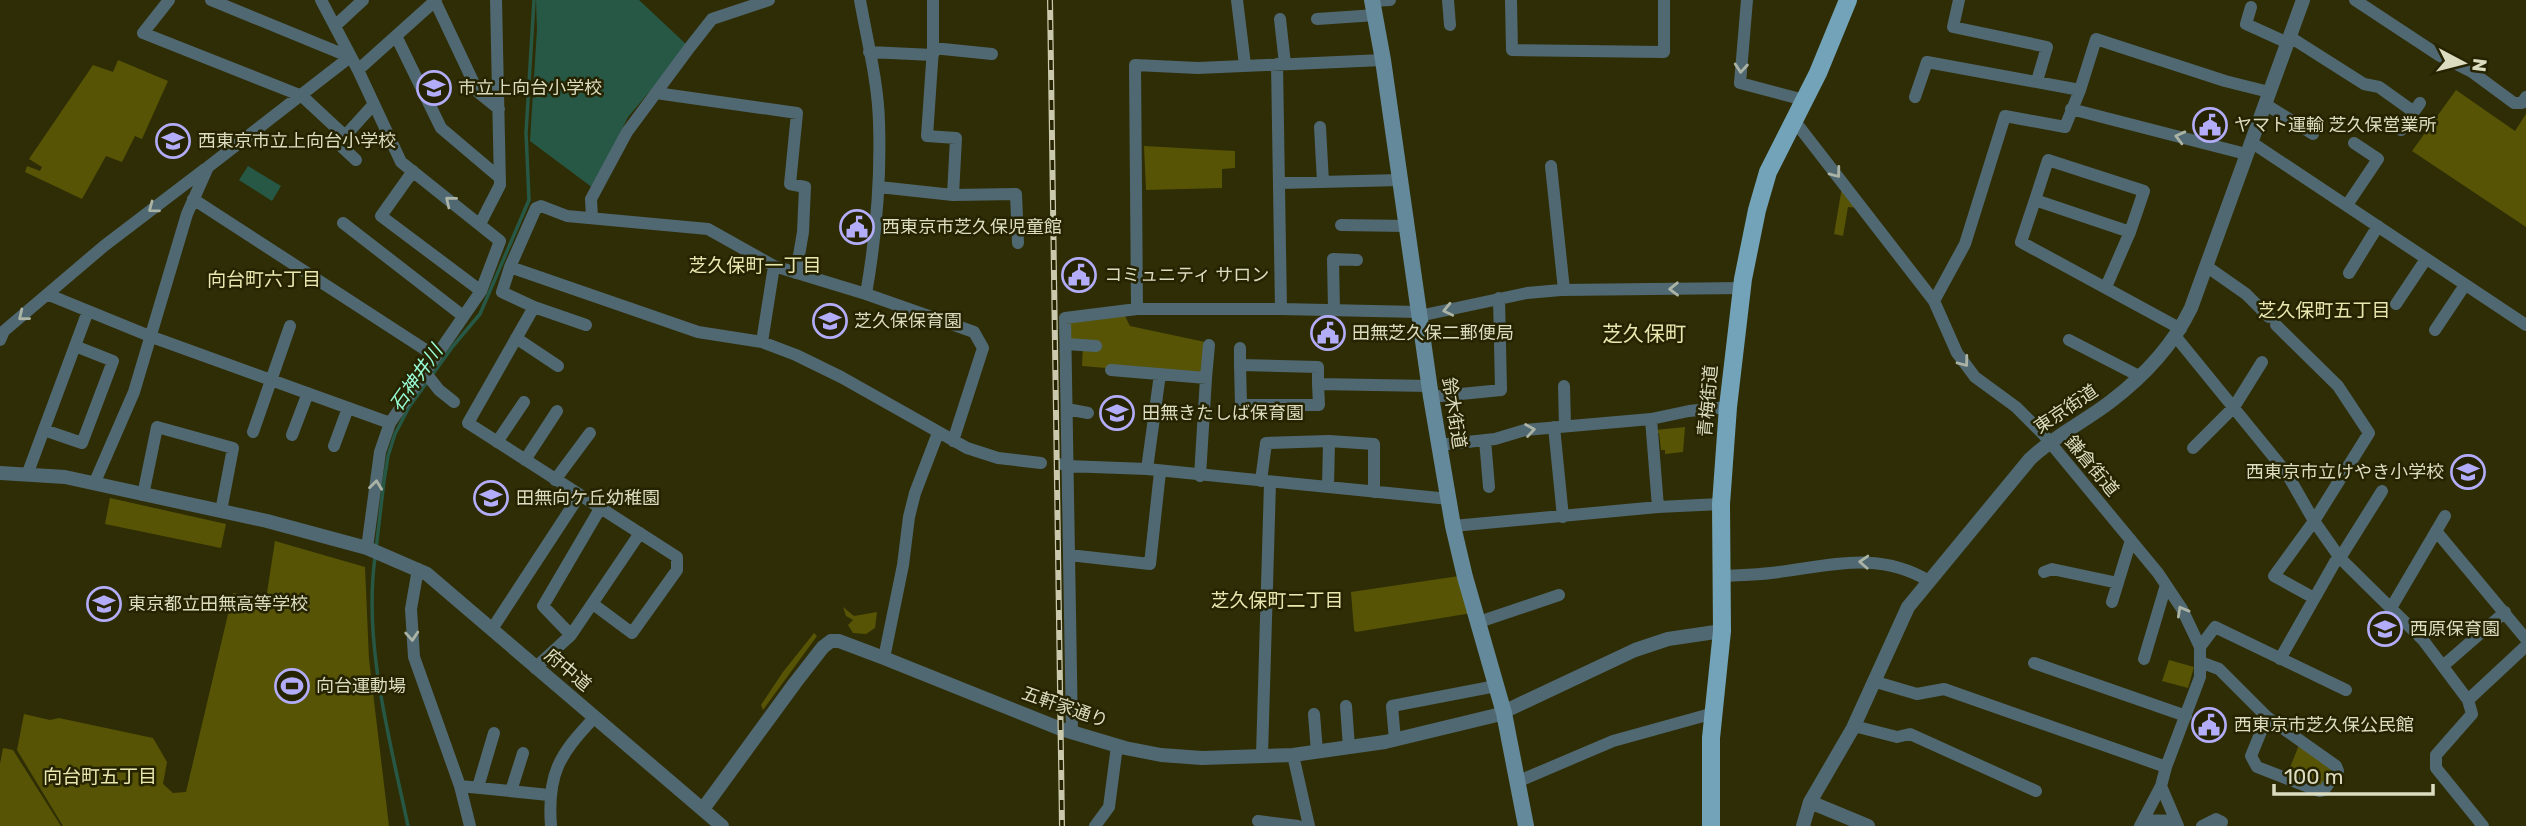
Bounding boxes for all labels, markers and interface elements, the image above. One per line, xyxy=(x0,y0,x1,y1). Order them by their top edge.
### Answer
north arrow xyxy=(2428,28,2498,98)
text: N xyxy=(2467,57,2492,73)
one-way arrow xyxy=(1734,63,1749,74)
school or university icon: 市立上向台小学校 xyxy=(415,69,453,107)
place label: 市立上向台小学校 xyxy=(458,77,602,99)
public building icon: ヤマト運輸 芝久保営業所 xyxy=(2191,106,2229,144)
place label: ヤマト運輸 芝久保営業所 xyxy=(2234,114,2436,136)
school or university icon: 西東京市立上向台小学校 xyxy=(154,122,192,160)
place label: 西東京市立上向台小学校 xyxy=(198,130,396,152)
one-way arrow xyxy=(2174,131,2186,145)
one-way arrow xyxy=(1827,165,1840,177)
one-way arrow xyxy=(446,197,459,209)
one-way arrow xyxy=(149,200,161,213)
public building icon: 西東京市芝久保児童館 xyxy=(838,208,876,246)
place label: 西東京市芝久保児童館 xyxy=(882,216,1062,238)
district label: 芝久保町一丁目 xyxy=(688,254,822,277)
public building icon: コミュニティ サロン xyxy=(1060,256,1098,294)
place label: コミュニティ サロン xyxy=(1104,264,1269,286)
district label: 向台町六丁目 xyxy=(207,268,321,291)
one-way arrow xyxy=(1668,281,1678,297)
district label: 芝久保町五丁目 xyxy=(2257,299,2391,322)
school or university icon: 芝久保保育園 xyxy=(811,302,849,340)
one-way arrow xyxy=(1442,302,1454,316)
one-way arrow xyxy=(18,308,31,320)
place label: 芝久保保育園 xyxy=(854,310,962,332)
public building icon: 田無芝久保二郵便局 xyxy=(1309,314,1347,352)
district label: 芝久保町 xyxy=(1602,321,1686,346)
place label: 田無芝久保二郵便局 xyxy=(1352,322,1514,344)
water label: 石神井川 xyxy=(385,339,448,416)
one-way arrow xyxy=(1955,355,1968,367)
street label: 青梅街道 xyxy=(1694,364,1722,438)
street label: 鈴木街道 xyxy=(1438,376,1470,450)
street label: 東京街道 xyxy=(2030,380,2102,438)
school or university icon: 田無きたしば保育園 xyxy=(1098,394,1136,432)
place label: 田無きたしば保育園 xyxy=(1142,402,1304,424)
one-way arrow xyxy=(1524,423,1536,438)
street label: 鎌倉街道 xyxy=(2060,431,2124,501)
school or university icon: 西東京市立けやき小学校 xyxy=(2449,453,2487,491)
place label: 西東京市立けやき小学校 xyxy=(2246,461,2444,483)
one-way arrow xyxy=(368,479,383,491)
school or university icon: 田無向ケ丘幼稚園 xyxy=(472,479,510,517)
place label: 田無向ケ丘幼稚園 xyxy=(516,487,660,509)
one-way arrow xyxy=(1858,555,1869,570)
school or university icon: 東京都立田無高等学校 xyxy=(85,585,123,623)
district label: 芝久保町二丁目 xyxy=(1210,589,1344,612)
place label: 東京都立田無高等学校 xyxy=(128,593,308,615)
one-way arrow xyxy=(2177,606,2190,619)
school or university icon: 西原保育園 xyxy=(2366,610,2404,648)
place label: 西原保育園 xyxy=(2410,618,2500,640)
one-way arrow xyxy=(404,631,419,642)
street label: 府中道 xyxy=(540,644,596,696)
sports icon: 向台運動場 xyxy=(273,667,311,705)
place label: 向台運動場 xyxy=(316,675,406,697)
street label: 五軒家通り xyxy=(1019,682,1111,732)
public building icon: 西東京市芝久保公民館 xyxy=(2190,706,2228,744)
place label: 西東京市芝久保公民館 xyxy=(2234,714,2414,736)
scale bar xyxy=(2274,752,2433,796)
text: 100 m xyxy=(2284,764,2343,789)
district label: 向台町五丁目 xyxy=(43,765,157,788)

